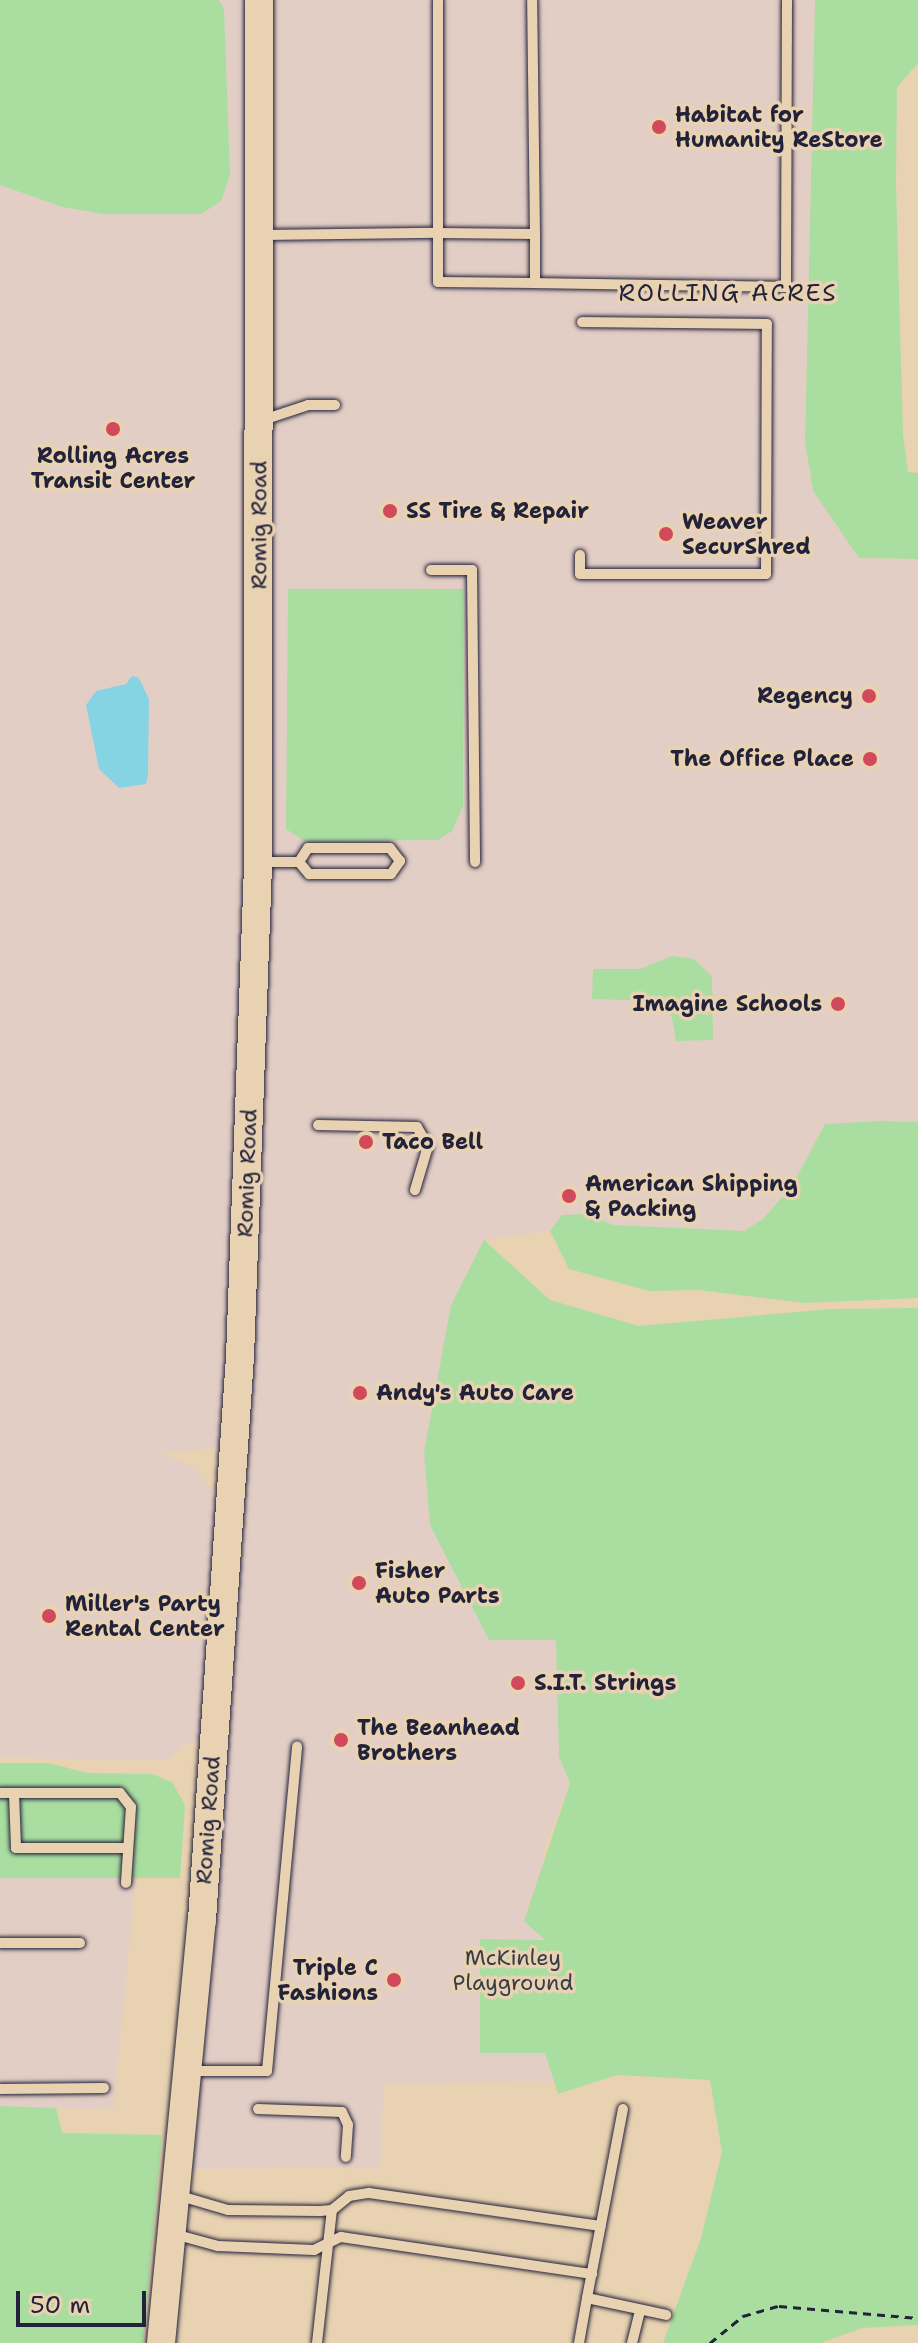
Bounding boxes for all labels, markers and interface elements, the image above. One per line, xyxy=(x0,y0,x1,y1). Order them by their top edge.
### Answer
place label: Habitat for Humanity ReStore xyxy=(675,101,883,152)
marker: Habitat for Humanity ReStore xyxy=(650,118,668,136)
district label: ROLLING ACRES xyxy=(618,280,838,308)
marker: Rolling Acres Transit Center xyxy=(104,420,122,438)
place label: Rolling Acres Transit Center xyxy=(31,442,195,494)
street label: Romig Road xyxy=(246,461,272,589)
place label: SS Tire & Repair xyxy=(406,498,589,524)
marker: SS Tire & Repair xyxy=(381,502,399,520)
place label: Weaver SecurShred xyxy=(682,508,811,560)
marker: Weaver SecurShred xyxy=(657,525,675,543)
place label: Regency xyxy=(757,683,853,709)
marker: Regency xyxy=(860,687,878,705)
place label: The Office Place xyxy=(670,746,854,772)
marker: The Office Place xyxy=(861,750,879,768)
place label: Imagine Schools xyxy=(633,991,822,1017)
marker: Imagine Schools xyxy=(829,995,847,1013)
street label: Romig Road xyxy=(232,1108,262,1238)
place label: Taco Bell xyxy=(382,1129,483,1155)
marker: Taco Bell xyxy=(357,1133,375,1151)
place label: American Shipping & Packing xyxy=(585,1170,798,1222)
marker: American Shipping & Packing xyxy=(560,1187,578,1205)
place label: Andy's Auto Care xyxy=(376,1380,574,1406)
marker: Andy's Auto Care xyxy=(351,1384,369,1402)
place label: Fisher Auto Parts xyxy=(375,1557,500,1608)
marker: Fisher Auto Parts xyxy=(350,1574,368,1592)
place label: Miller's Party Rental Center xyxy=(65,1590,225,1642)
marker: Miller's Party Rental Center xyxy=(40,1607,58,1625)
place label: S.I.T. Strings xyxy=(534,1670,676,1696)
marker: S.I.T. Strings xyxy=(509,1674,527,1692)
place label: The Beanhead Brothers xyxy=(357,1714,520,1766)
marker: The Beanhead Brothers xyxy=(332,1731,350,1749)
street label: Romig Road xyxy=(190,1755,226,1885)
park label: McKinley Playground xyxy=(453,1944,573,1996)
place label: Triple C Fashions xyxy=(277,1954,378,2006)
marker: Triple C Fashions xyxy=(385,1971,403,1989)
scale bar xyxy=(20,2275,150,2325)
text: 50 m xyxy=(30,2289,90,2321)

